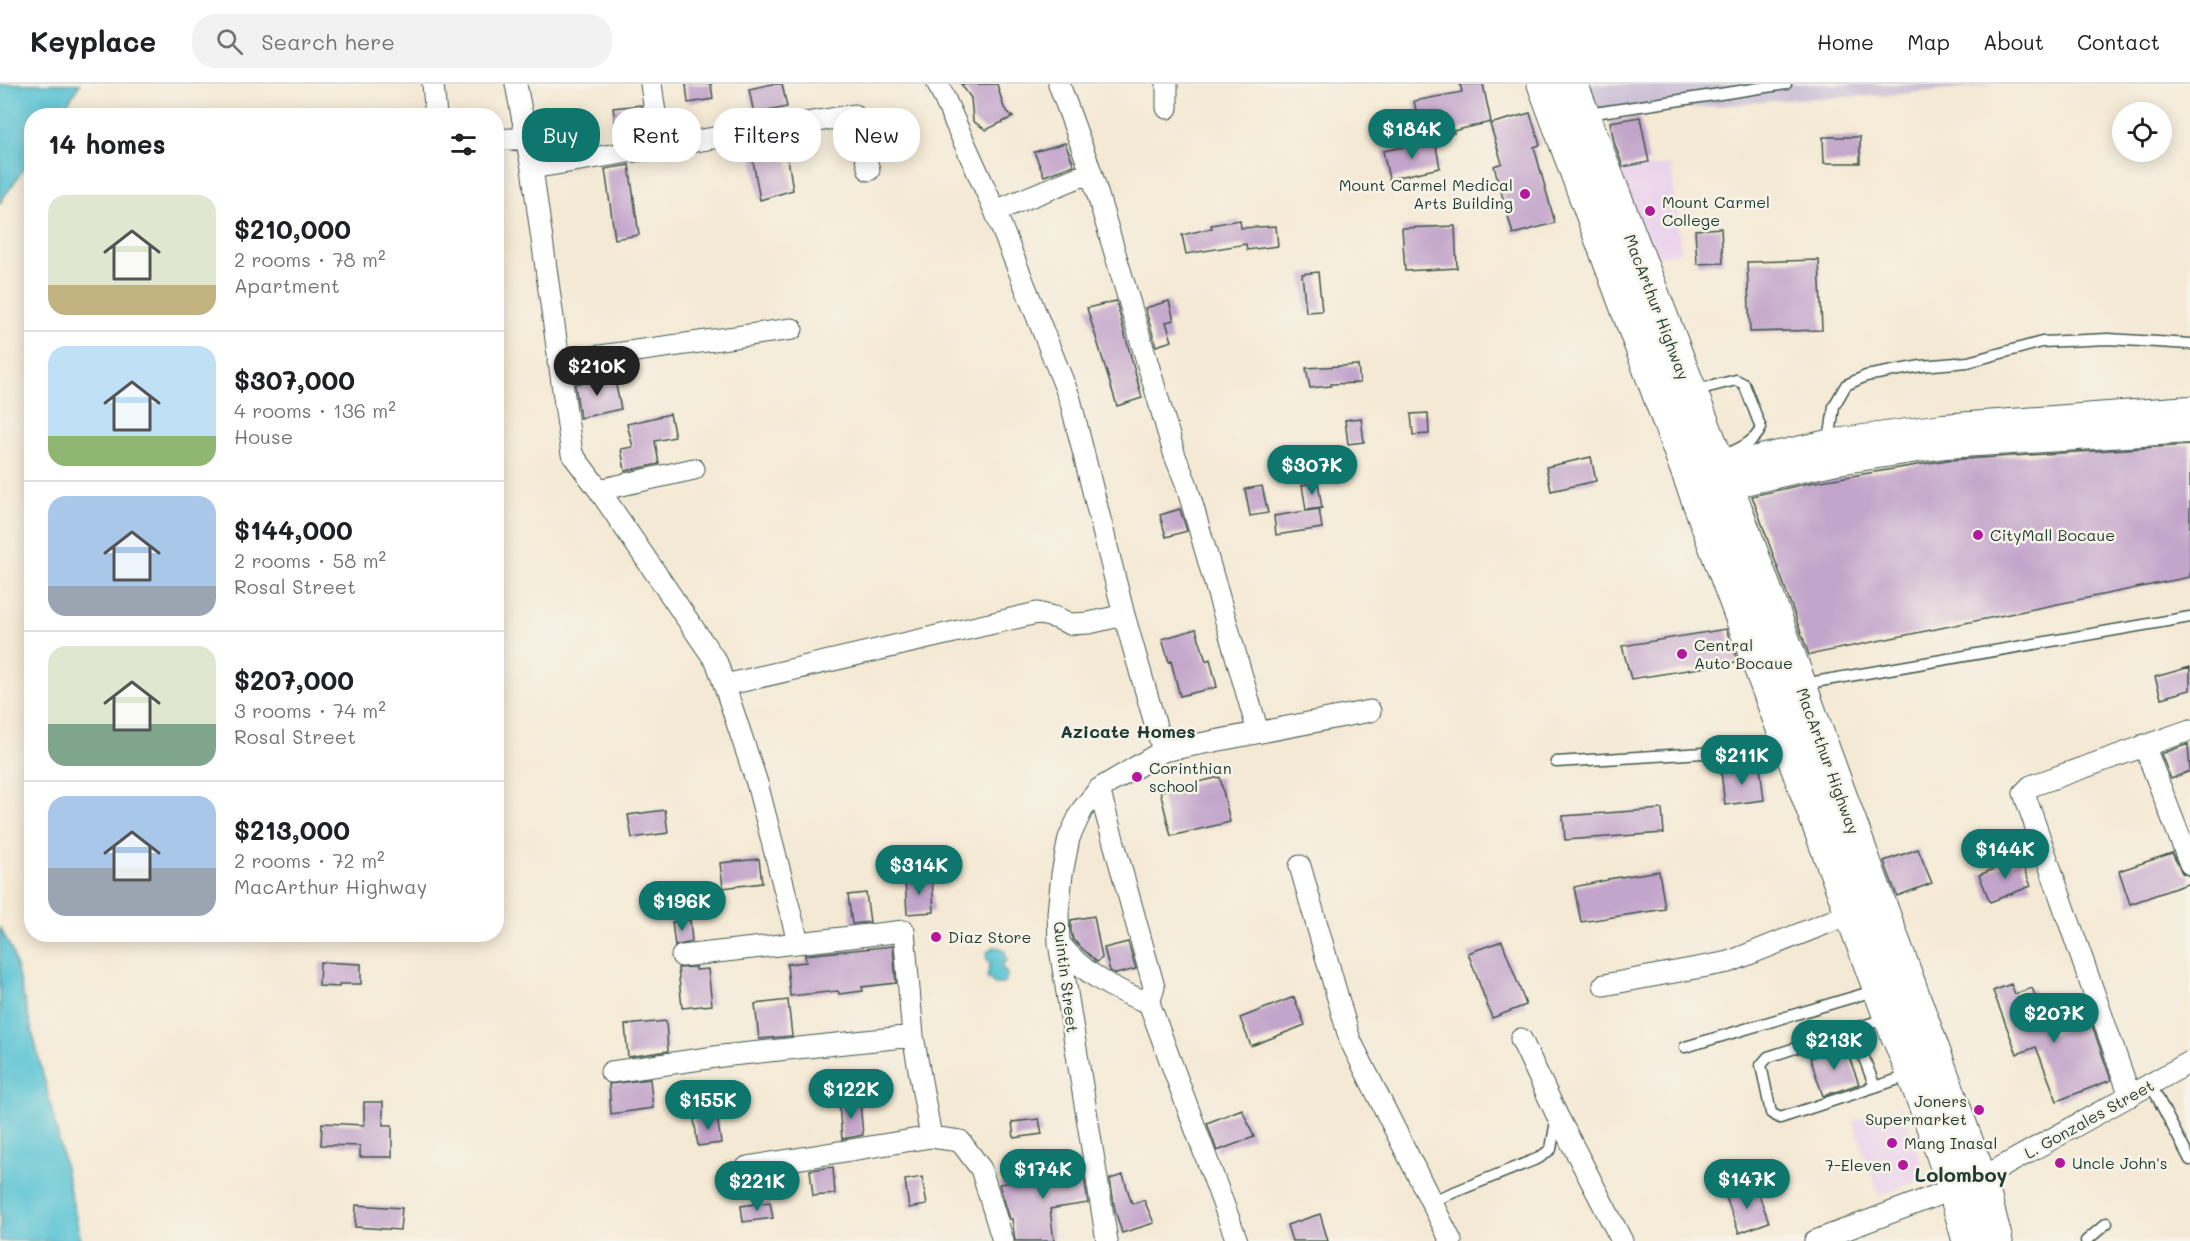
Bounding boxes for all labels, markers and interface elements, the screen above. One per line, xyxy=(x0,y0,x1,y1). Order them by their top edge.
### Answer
search box xyxy=(192,14,612,68)
text: Keyplace xyxy=(30,23,156,59)
icon: search xyxy=(213,25,246,58)
text: Search here xyxy=(261,27,395,56)
text: Home xyxy=(1817,28,1874,55)
text: Map xyxy=(1907,28,1950,55)
text: About xyxy=(1983,28,2044,55)
text: Contact xyxy=(2077,28,2160,55)
map controls xyxy=(2112,102,2172,162)
button: locate xyxy=(2112,102,2172,162)
chip: Buy xyxy=(522,108,600,162)
chip: Rent xyxy=(612,108,701,162)
chip: Filters xyxy=(713,108,821,162)
chip: New xyxy=(833,108,920,162)
pin: $184K xyxy=(1370,109,1454,160)
text: $184K xyxy=(1382,115,1442,141)
text: 14 homes xyxy=(48,127,166,161)
icon: filters xyxy=(447,128,480,161)
place label: Mount Carmel Medical Arts Building xyxy=(1339,174,1513,213)
marker: Mount Carmel Medical Arts Building xyxy=(1518,187,1532,201)
place label: Mount Carmel College xyxy=(1662,191,1770,230)
marker: Mount Carmel College xyxy=(1643,204,1657,218)
text: $210,000 xyxy=(234,212,351,246)
icon: home xyxy=(96,219,168,291)
street label: MacArthur Highway xyxy=(1620,231,1695,383)
text: 2 rooms · 78 m² xyxy=(234,246,386,272)
text: Apartment xyxy=(234,272,340,298)
pin: $210K xyxy=(555,346,639,397)
text: $210K xyxy=(568,352,626,378)
text: $307,000 xyxy=(234,363,355,397)
icon: home xyxy=(96,370,168,442)
text: 4 rooms · 136 m² xyxy=(234,397,396,423)
text: House xyxy=(234,423,293,449)
pin: $307K xyxy=(1270,445,1354,496)
text: $307K xyxy=(1281,451,1343,477)
text: $144,000 xyxy=(234,513,353,547)
icon: home xyxy=(96,520,168,592)
place label: CityMall Bocaue xyxy=(1990,524,2115,545)
marker: CityMall Bocaue xyxy=(1971,528,1985,542)
text: 2 rooms · 58 m² xyxy=(234,547,386,573)
text: Rosal Street xyxy=(234,573,356,599)
place label: Central Auto Bocaue xyxy=(1694,634,1793,673)
marker: Central Auto Bocaue xyxy=(1675,647,1689,661)
text: $207,000 xyxy=(234,663,354,697)
icon: home xyxy=(96,670,168,742)
street label: MacArthur Highway xyxy=(1792,685,1865,837)
text: 3 rooms · 74 m² xyxy=(234,697,386,723)
district label: Azicate Homes xyxy=(1060,719,1196,743)
text: Rosal Street xyxy=(234,723,356,749)
pin: $211K xyxy=(1700,735,1784,786)
text: $211K xyxy=(1715,741,1769,767)
place label: Corinthian school xyxy=(1149,757,1232,796)
marker: Corinthian school xyxy=(1130,770,1144,784)
text: $213,000 xyxy=(234,813,350,847)
icon: home xyxy=(96,820,168,892)
pin: $144K xyxy=(1963,829,2047,880)
text: $144K xyxy=(1975,835,2035,861)
pin: $314K xyxy=(877,845,961,896)
text: 2 rooms · 72 m² xyxy=(234,847,385,873)
text: $314K xyxy=(889,851,949,877)
text: MacArthur Highway xyxy=(234,873,427,899)
pin: $196K xyxy=(640,881,724,932)
text: $196K xyxy=(653,887,711,913)
street label: Quintin Street xyxy=(1049,920,1084,1034)
place label: Diaz Store xyxy=(948,926,1031,947)
marker: Diaz Store xyxy=(929,930,943,944)
pin: $207K xyxy=(2012,993,2096,1044)
text: $207K xyxy=(2024,999,2084,1025)
pin: $213K xyxy=(1792,1020,1876,1071)
text: $213K xyxy=(1805,1026,1863,1052)
pin: $122K xyxy=(809,1069,893,1120)
street label: L. Gonzales Street xyxy=(2020,1074,2157,1163)
text: $122K xyxy=(823,1075,879,1101)
pin: $155K xyxy=(666,1080,750,1131)
text: $155K xyxy=(679,1086,737,1112)
place label: Joners Supermarket xyxy=(1865,1090,1967,1129)
marker: Joners Supermarket xyxy=(1972,1103,1986,1117)
place label: Mang Inasal xyxy=(1904,1132,1998,1153)
marker: Mang Inasal xyxy=(1885,1136,1899,1150)
pin: $174K xyxy=(1001,1149,1085,1200)
place label: Uncle John's xyxy=(2072,1152,2167,1173)
place label: 7-Eleven xyxy=(1825,1154,1891,1175)
text: $174K xyxy=(1014,1155,1072,1181)
marker: Uncle John's xyxy=(2053,1156,2067,1170)
marker: 7-Eleven xyxy=(1896,1158,1910,1172)
pin: $147K xyxy=(1705,1159,1789,1210)
pin: $221K xyxy=(715,1161,799,1212)
district label: Lolomboy xyxy=(1915,1161,2008,1187)
text: $147K xyxy=(1718,1165,1776,1191)
text: $221K xyxy=(729,1167,785,1193)

